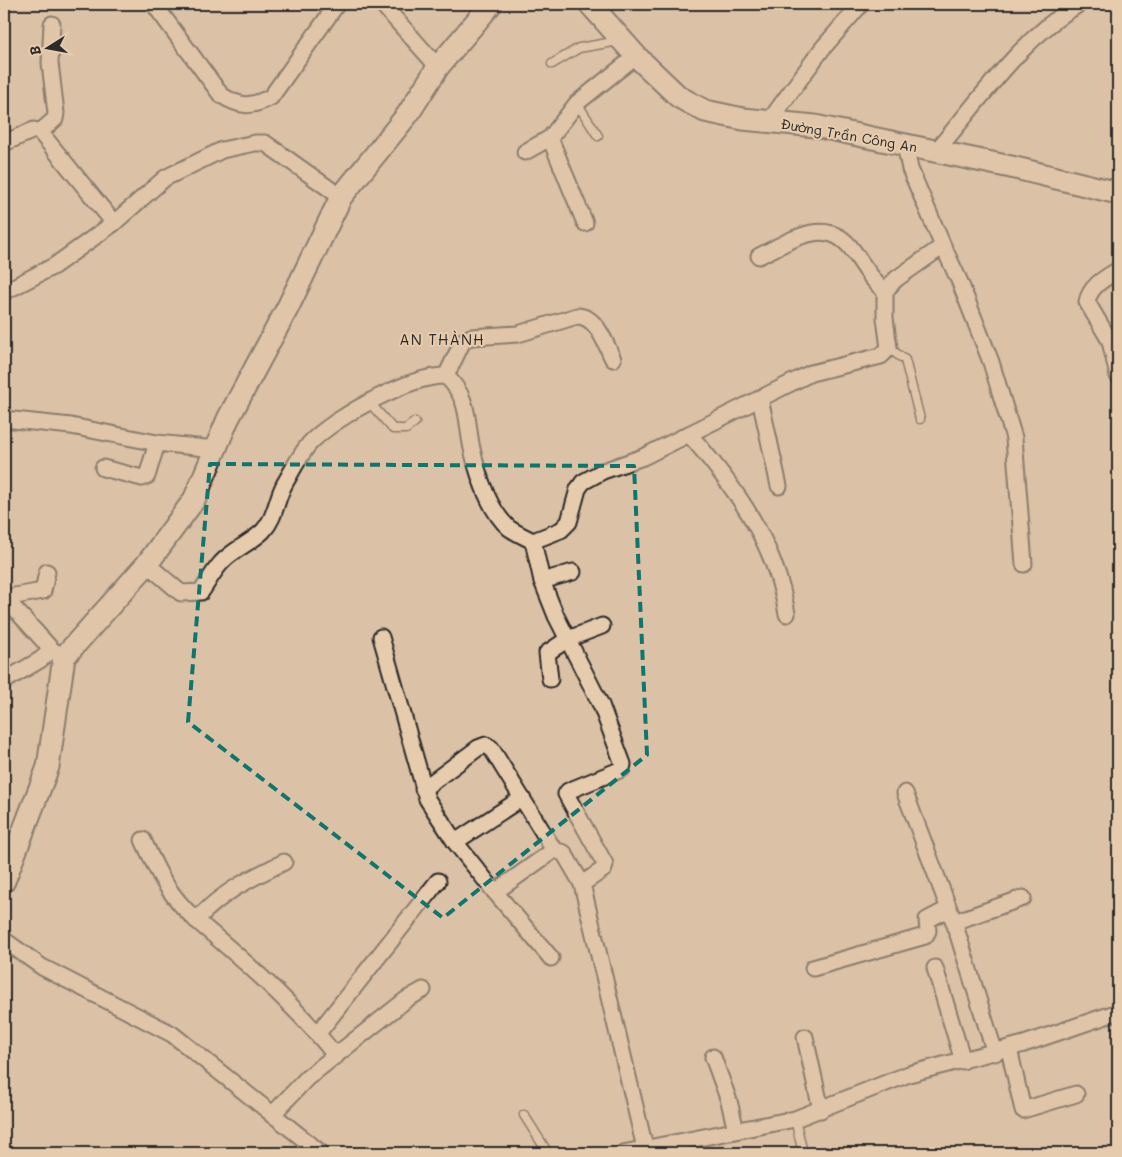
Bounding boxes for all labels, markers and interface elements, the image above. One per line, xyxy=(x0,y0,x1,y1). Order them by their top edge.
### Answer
north arrow xyxy=(22,22,72,72)
text: B xyxy=(25,44,45,57)
street label: Đường Trần Công An xyxy=(779,114,919,156)
district label: AN THÀNH xyxy=(399,329,485,349)

